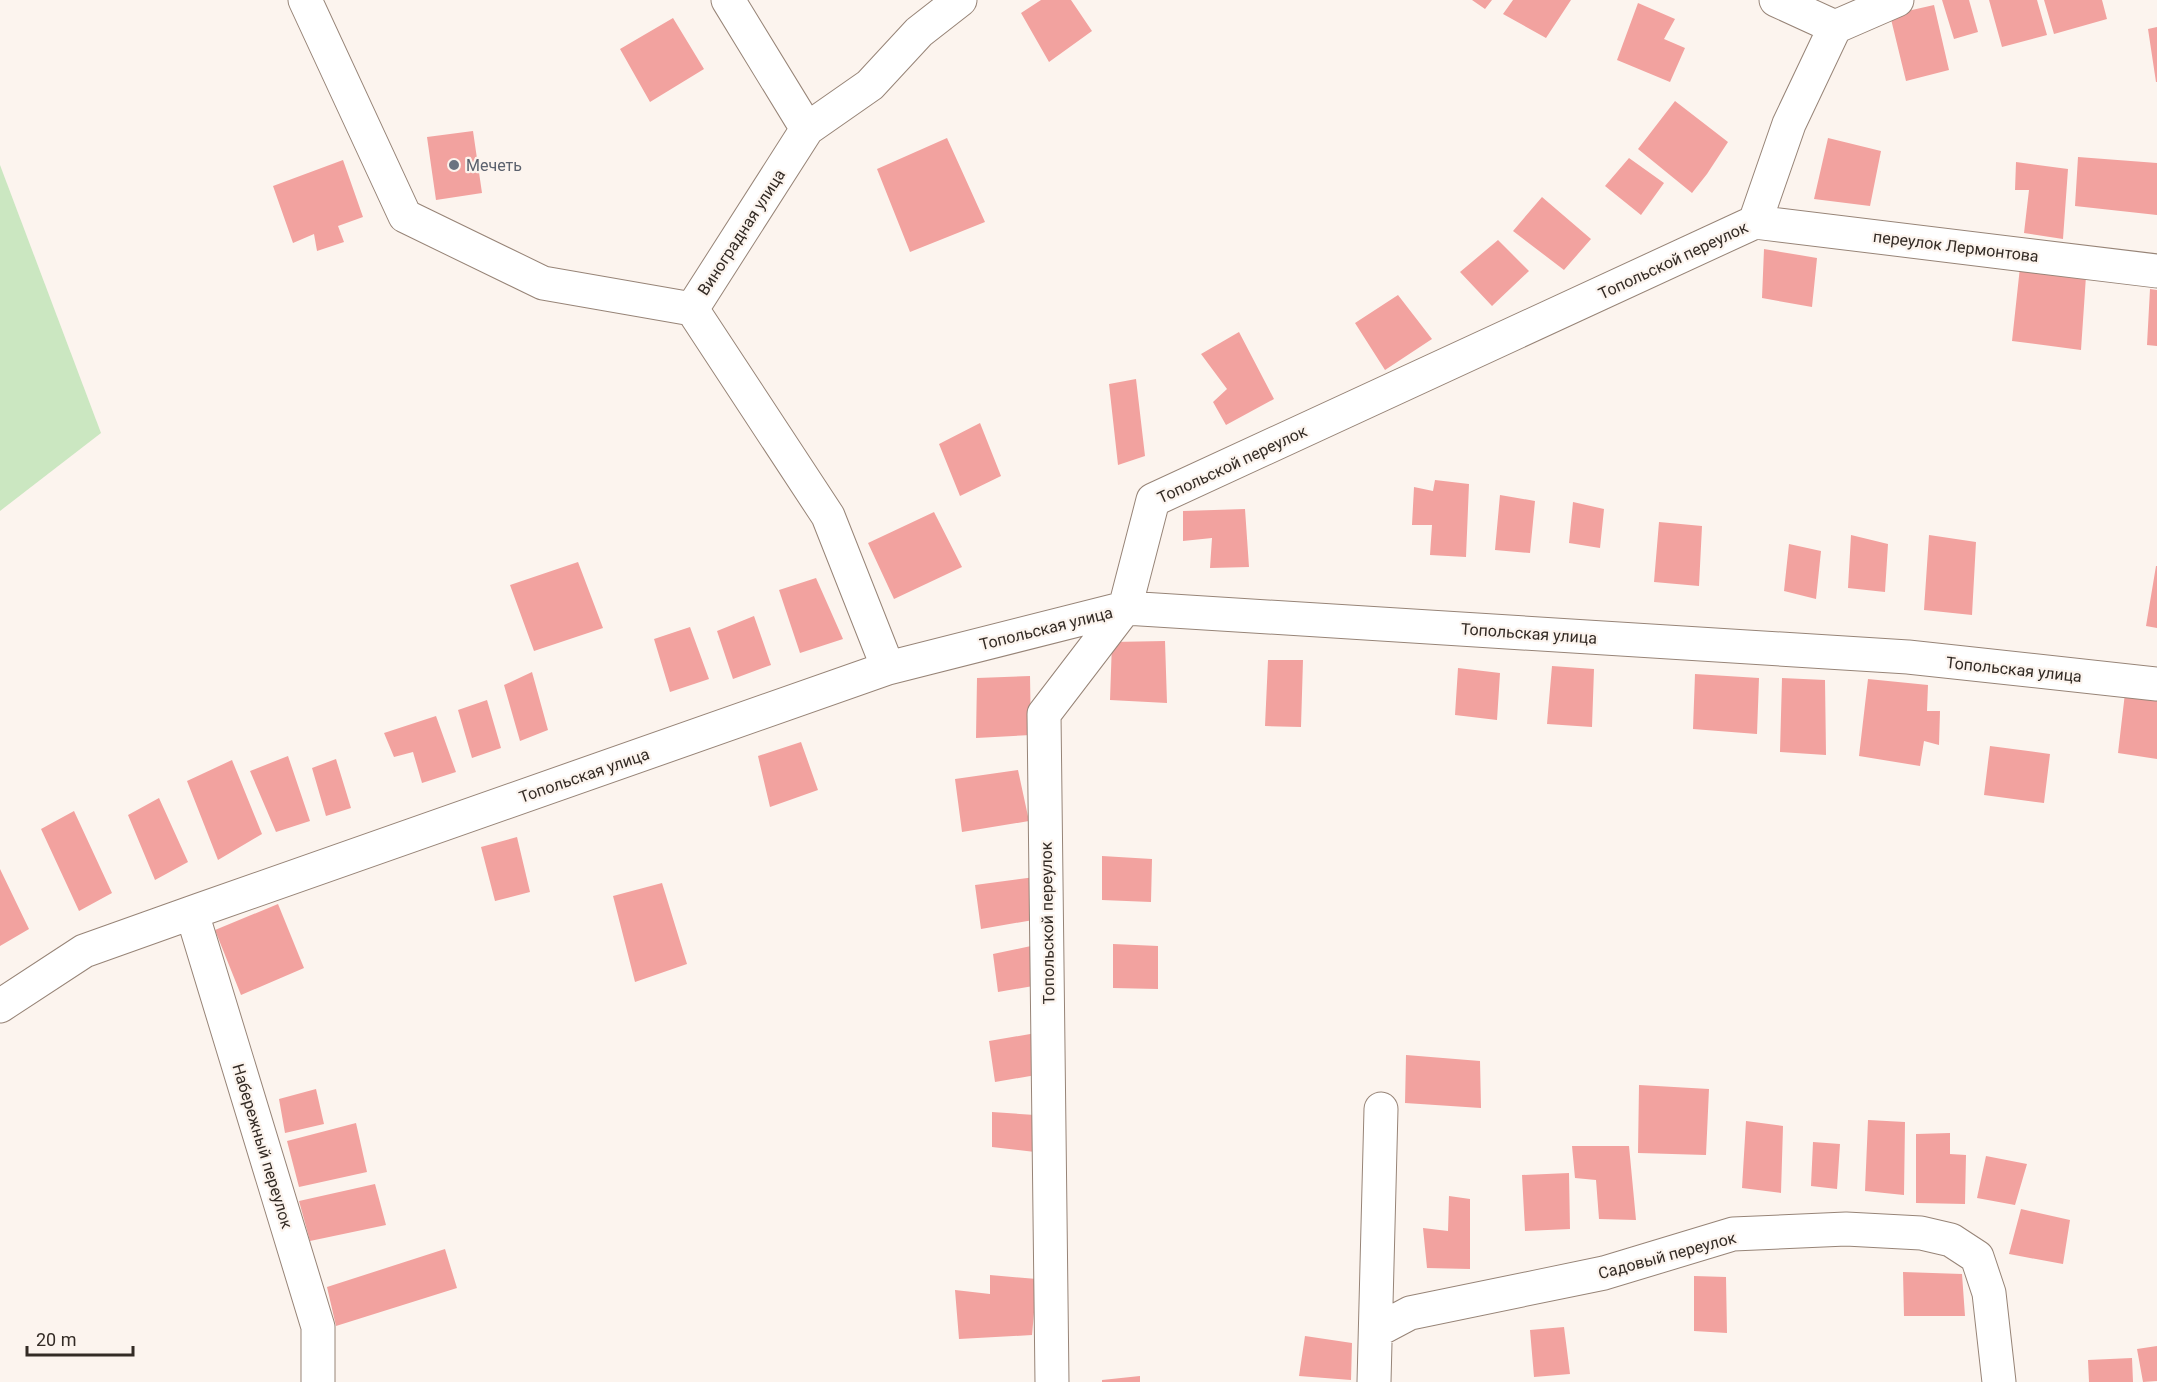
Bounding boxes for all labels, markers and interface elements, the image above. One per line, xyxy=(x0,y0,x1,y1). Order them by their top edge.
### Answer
place label: Мечеть xyxy=(466,156,522,175)
marker: Мечеть xyxy=(447,158,461,172)
street label: Виноградная улица xyxy=(694,166,789,299)
street label: Топольской переулок xyxy=(1596,217,1751,303)
street label: переулок Лермонтова xyxy=(1872,227,2040,266)
street label: Топольской переулок xyxy=(1155,421,1310,507)
street label: Топольская улица xyxy=(978,603,1115,654)
street label: Топольская улица xyxy=(1460,619,1598,648)
street label: Топольская улица xyxy=(1945,653,2083,686)
street label: Топольская улица xyxy=(517,744,652,807)
street label: Топольской переулок xyxy=(1037,841,1058,1004)
street label: Набережный переулок xyxy=(228,1061,297,1231)
street label: Садовый переулок xyxy=(1596,1228,1739,1283)
scale bar xyxy=(27,1319,134,1357)
text: 20 m xyxy=(36,1329,76,1350)

